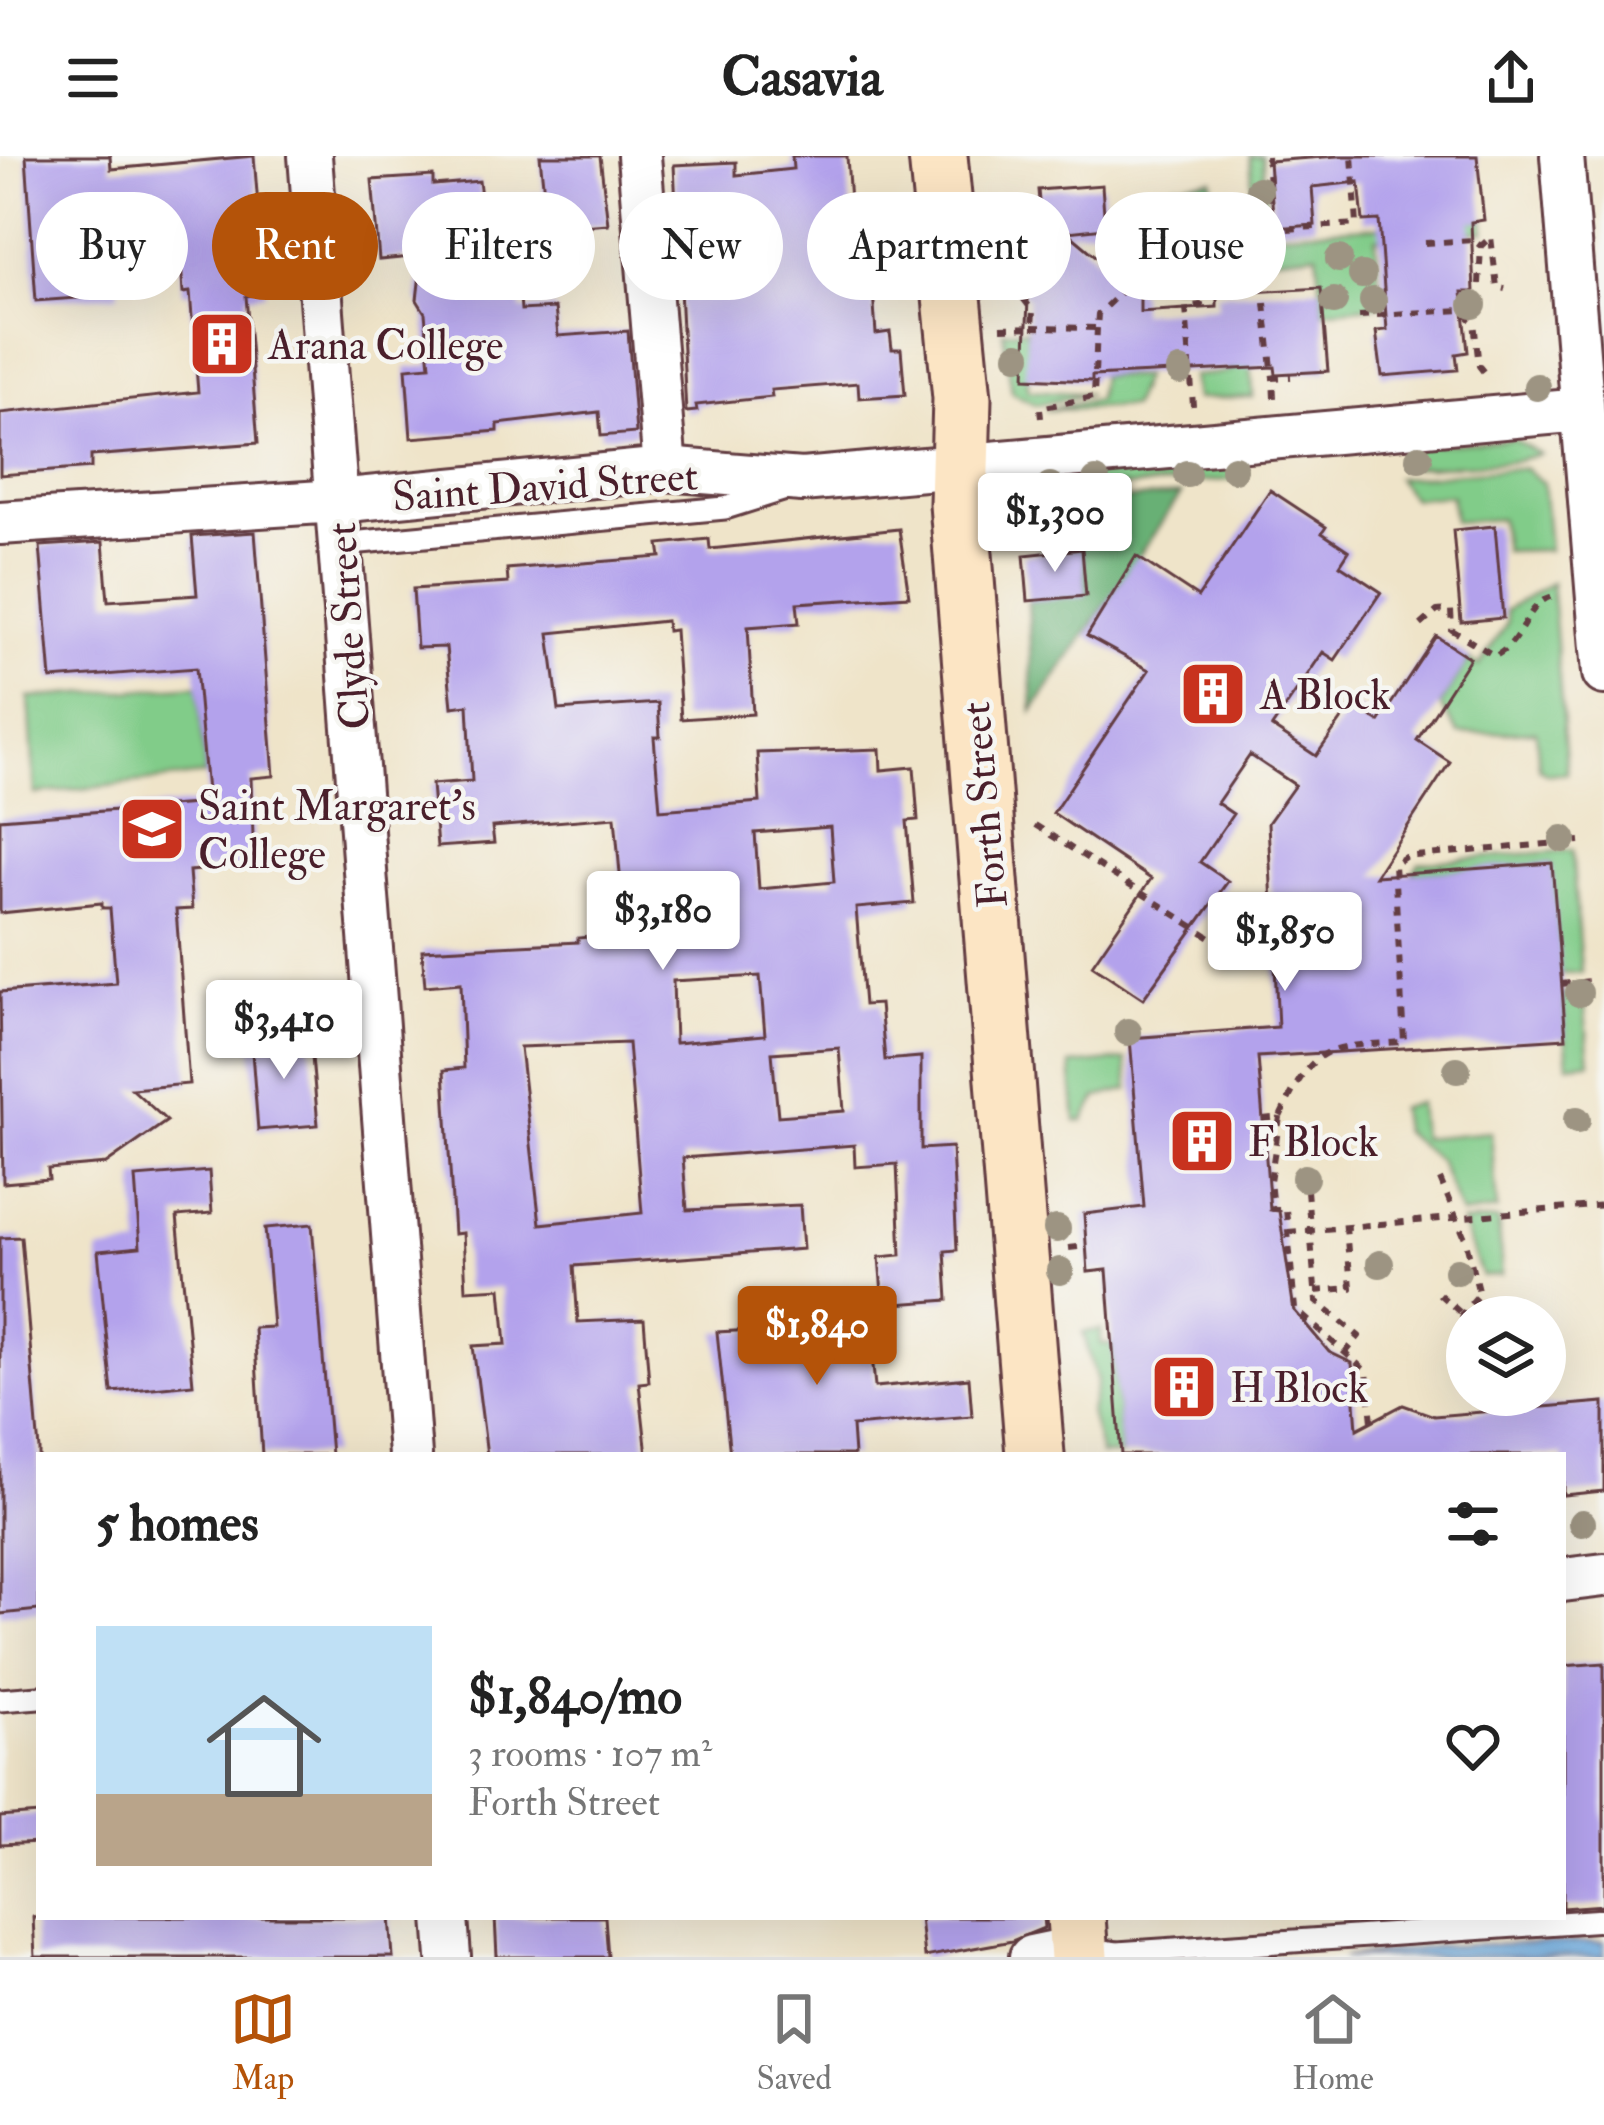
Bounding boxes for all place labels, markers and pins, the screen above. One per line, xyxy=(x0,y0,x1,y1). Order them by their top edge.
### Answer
building icon: Arana College xyxy=(187,309,257,379)
place label: Arana College xyxy=(267,320,503,372)
pin: $1,300 xyxy=(957,473,1153,575)
building icon: A Block xyxy=(1178,659,1248,729)
place label: A Block xyxy=(1259,670,1391,722)
place label: Saint Margaret's College xyxy=(198,781,476,881)
school or university icon: Saint Margaret's College xyxy=(117,794,187,864)
pin: $3,180 xyxy=(565,871,761,973)
pin: $1,850 xyxy=(1187,892,1383,994)
pin: $3,410 xyxy=(186,980,382,1082)
building icon: F Block xyxy=(1167,1106,1237,1176)
place label: F Block xyxy=(1248,1117,1378,1169)
pin: $1,840 xyxy=(719,1286,915,1388)
building icon: H Block xyxy=(1149,1352,1219,1422)
place label: H Block xyxy=(1230,1363,1368,1415)

